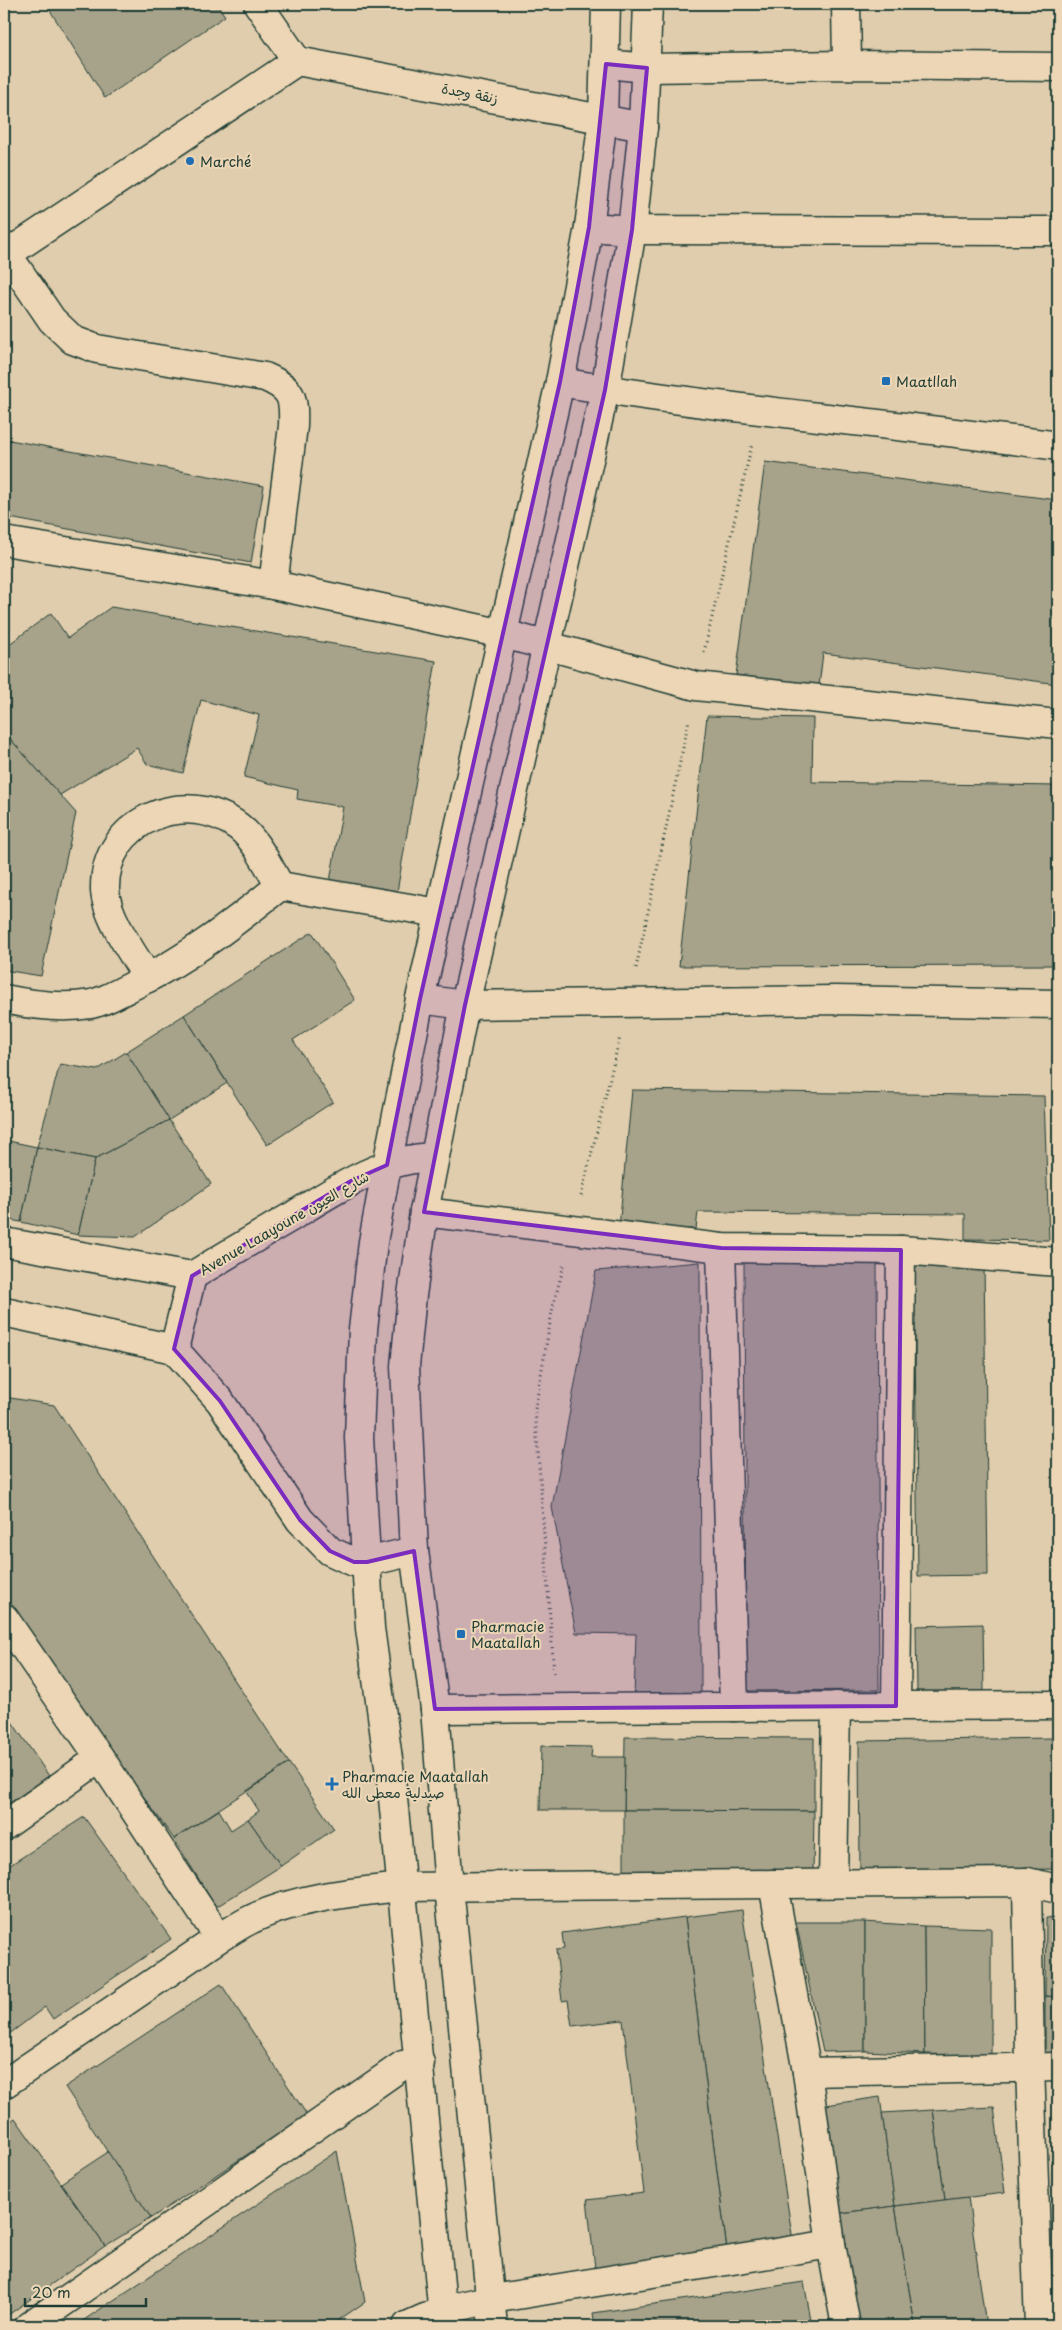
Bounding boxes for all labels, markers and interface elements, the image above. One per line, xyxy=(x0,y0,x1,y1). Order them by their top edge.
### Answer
street label: زنقة وجدة xyxy=(440,77,500,109)
place label: Marché xyxy=(200,151,251,172)
marker: Marché xyxy=(184,155,196,167)
place label: Maatllah xyxy=(896,371,957,392)
marker: Maatllah xyxy=(880,375,892,387)
street label: Avenue Laayoune شارع العيون xyxy=(195,1166,373,1280)
place label: Pharmacie Maatallah xyxy=(471,1616,544,1653)
marker: Pharmacie Maatallah xyxy=(455,1628,467,1640)
place label: Pharmacie Maatallah صيدلية معطى الله xyxy=(342,1766,489,1803)
marker: Pharmacie Maatallah صيدلية معطى الله xyxy=(326,1778,338,1790)
scale bar xyxy=(25,2275,146,2307)
text: 20 m xyxy=(32,2280,71,2303)

